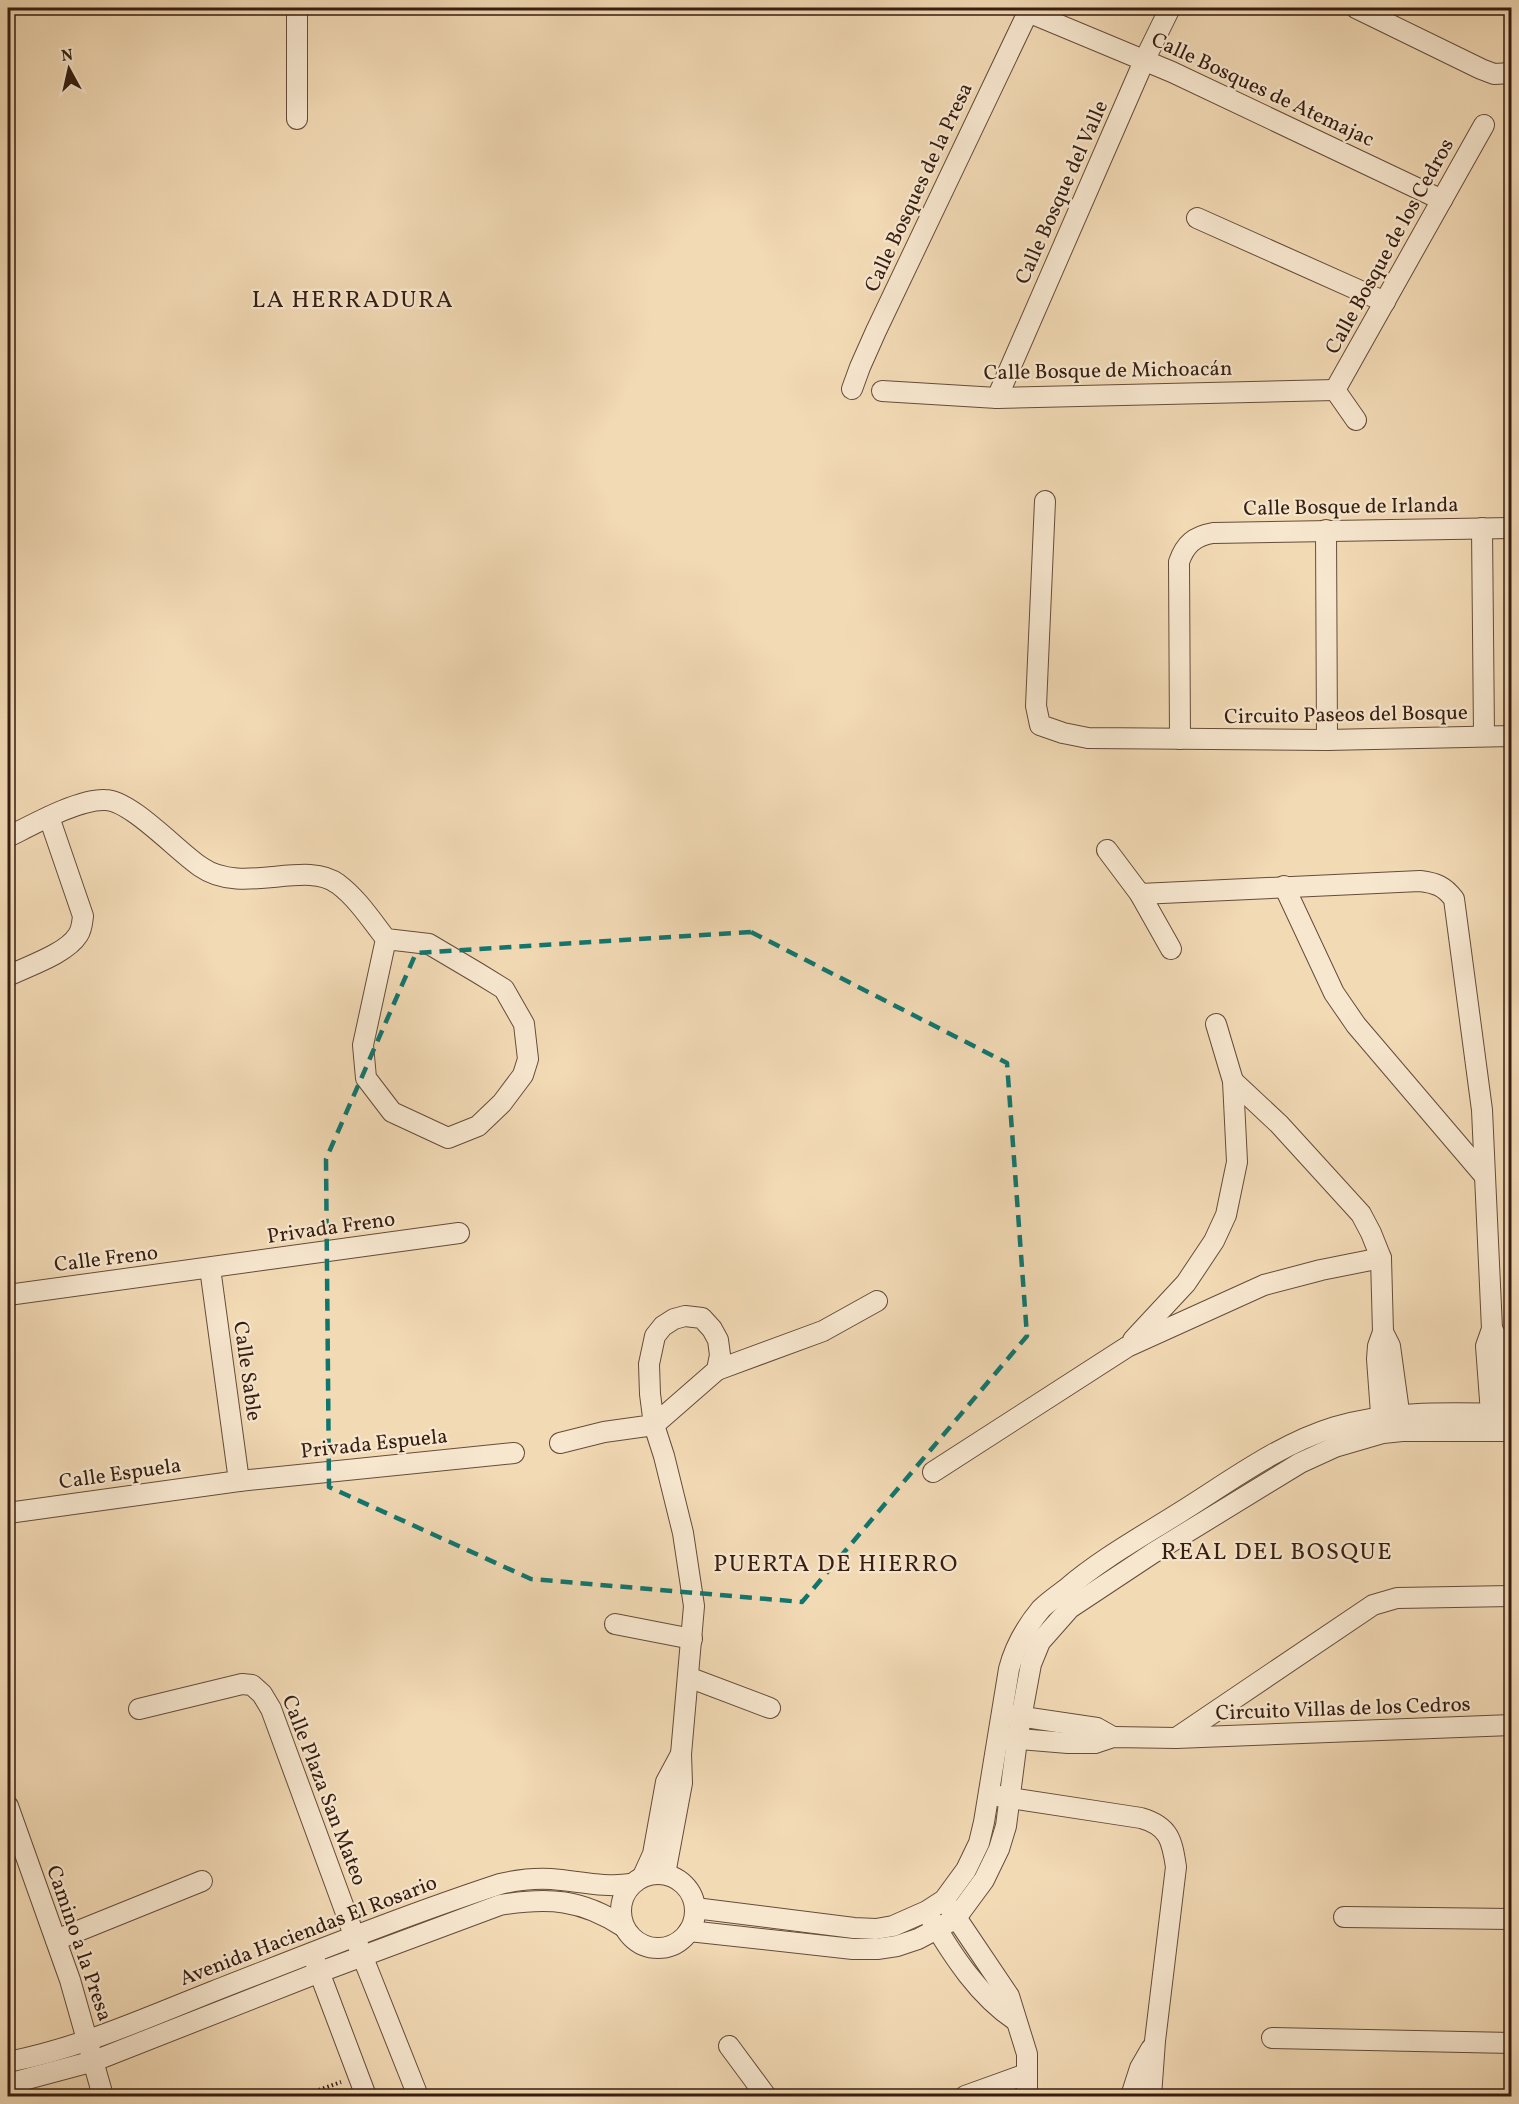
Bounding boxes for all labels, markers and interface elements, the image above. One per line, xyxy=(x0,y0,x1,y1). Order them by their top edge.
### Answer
street label: Calle Bosques de Atemajac xyxy=(1146,26,1379,155)
north arrow xyxy=(39,39,99,99)
text: N xyxy=(60,44,75,68)
street label: Calle Bosques de la Presa xyxy=(858,78,981,297)
street label: Calle Bosque del Valle xyxy=(1009,96,1116,289)
street label: Calle Bosque de los Cedros xyxy=(1319,134,1462,360)
district label: LA HERRADURA xyxy=(252,284,454,318)
street label: Calle Bosque de Michoacán xyxy=(983,355,1233,388)
street label: Calle Bosque de Irlanda xyxy=(1243,491,1459,524)
street label: Circuito Paseos del Bosque xyxy=(1224,699,1468,732)
street label: Privada Freno xyxy=(265,1205,397,1252)
street label: Calle Freno xyxy=(53,1239,160,1280)
street label: Calle Sable xyxy=(225,1319,268,1423)
street label: Privada Espuela xyxy=(299,1422,449,1467)
street label: Calle Espuela xyxy=(57,1452,183,1497)
district label: REAL DEL BOSQUE xyxy=(1161,1536,1393,1570)
district label: PUERTA DE HIERRO xyxy=(713,1548,959,1582)
street label: Calle Plaza San Mateo xyxy=(274,1691,373,1890)
street label: Circuito Villas de los Cedros xyxy=(1215,1691,1471,1728)
street label: Camino a la Presa xyxy=(38,1862,119,2025)
street label: Avenida Haciendas El Rosario xyxy=(176,1869,441,1994)

